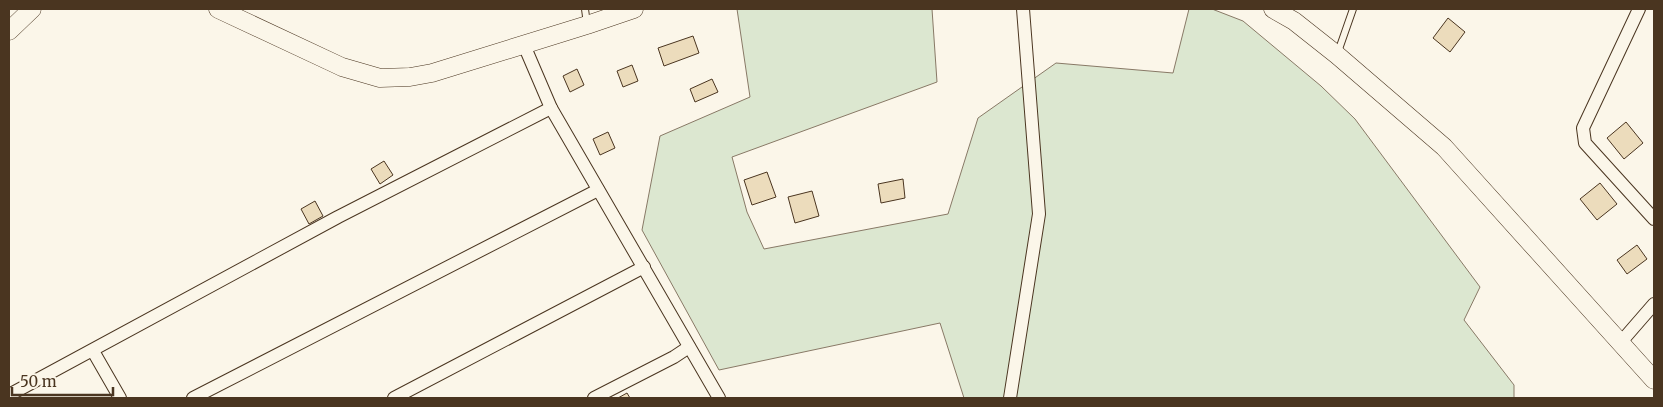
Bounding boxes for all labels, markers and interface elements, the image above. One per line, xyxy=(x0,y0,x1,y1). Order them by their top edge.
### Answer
scale bar xyxy=(12,364,114,396)
text: 50 m xyxy=(20,372,57,391)

